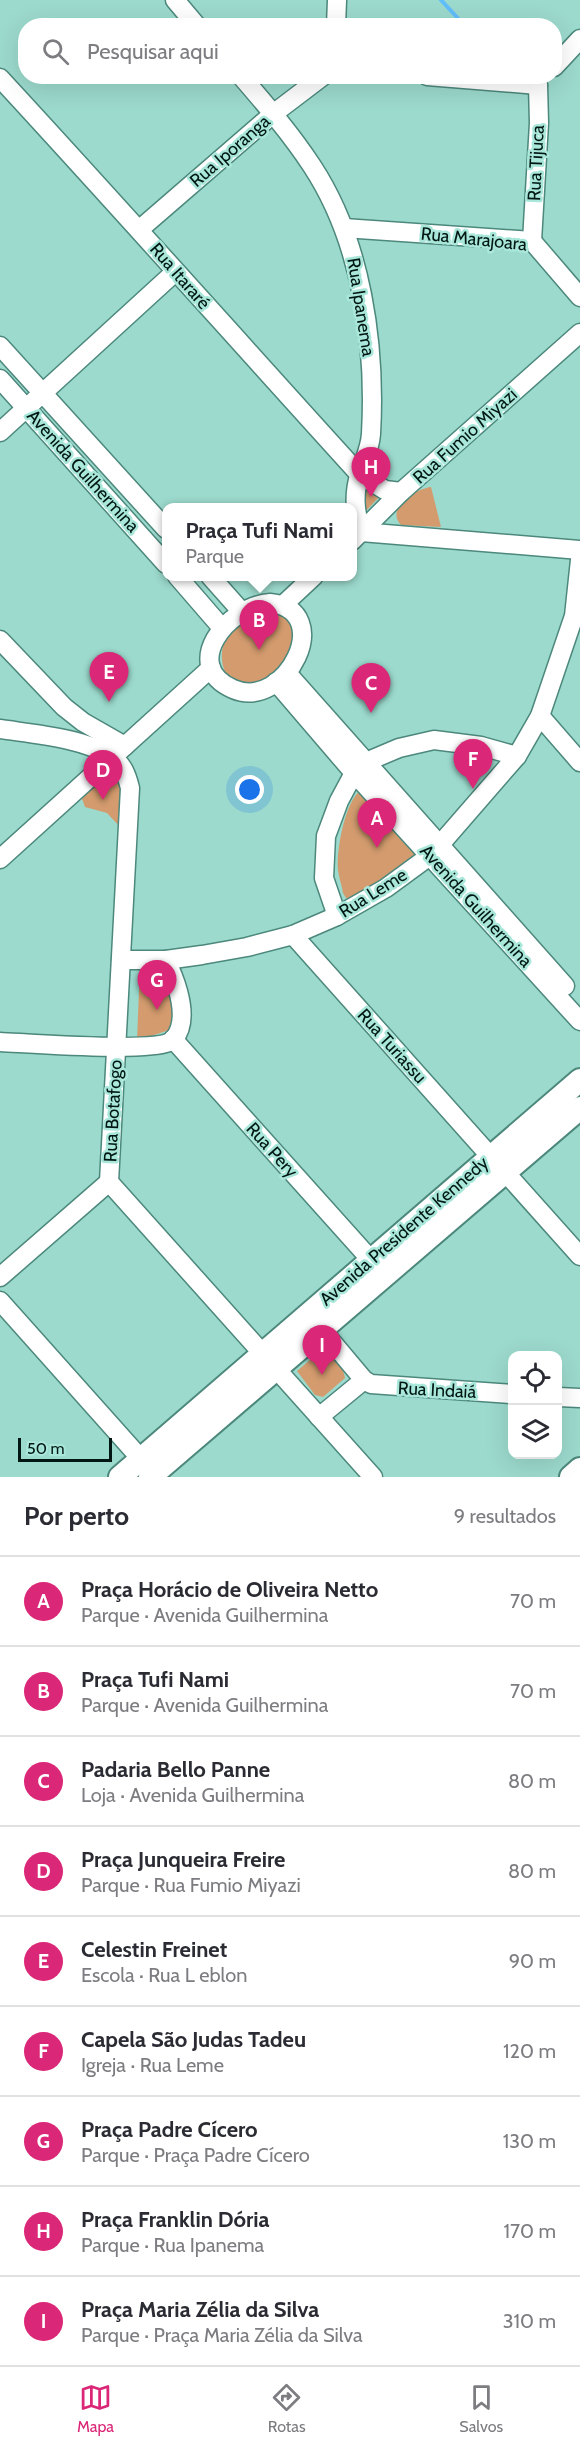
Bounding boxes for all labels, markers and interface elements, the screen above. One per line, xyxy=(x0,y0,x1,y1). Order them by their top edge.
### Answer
search box xyxy=(18,18,562,84)
icon: search xyxy=(39,35,72,68)
text: Pesquisar aqui xyxy=(87,38,219,65)
street label: Rua Iporanga xyxy=(185,110,275,192)
street label: Rua Tijuca xyxy=(523,124,549,202)
street label: Rua Marajoara xyxy=(420,222,529,256)
street label: Rua Itararé xyxy=(145,238,215,314)
street label: Rua Ipanema xyxy=(342,256,380,358)
street label: Rua Fumio Miyazi xyxy=(408,383,522,489)
street label: Avenida Guilhermina xyxy=(22,405,144,537)
pin: H xyxy=(352,448,391,497)
popup xyxy=(162,503,357,581)
text: Praça Tufi Nami xyxy=(185,517,334,544)
text: Parque xyxy=(185,544,244,568)
pin: B xyxy=(240,600,278,650)
pin: E xyxy=(90,652,128,702)
pin: C xyxy=(352,664,391,713)
pin: F xyxy=(454,740,492,789)
pin: D xyxy=(84,750,122,800)
your location xyxy=(235,775,264,804)
pin: A xyxy=(358,798,397,848)
street label: Avenida Guilhermina xyxy=(415,840,537,972)
street label: Rua Leme xyxy=(335,864,411,922)
pin: G xyxy=(138,960,176,1010)
street label: Rua Turiassu xyxy=(353,1004,431,1088)
street label: Rua Botafogo xyxy=(99,1059,127,1163)
street label: Rua Pery xyxy=(241,1118,303,1182)
street label: Avenida Presidente Kennedy xyxy=(315,1152,493,1310)
pin: I xyxy=(302,1326,342,1375)
map controls xyxy=(508,1351,562,1459)
button: locate xyxy=(508,1351,562,1405)
street label: Rua Indaiá xyxy=(397,1377,477,1403)
button: layers xyxy=(508,1405,562,1459)
scale bar xyxy=(18,1435,112,1462)
text: 50 m xyxy=(27,1439,64,1458)
text: Por perto xyxy=(24,1500,129,1532)
text: 9 resultados xyxy=(454,1504,556,1528)
text: Praça Horácio de Oliveira Netto xyxy=(81,1576,378,1603)
text: A xyxy=(37,1589,50,1613)
text: 70 m xyxy=(510,1589,556,1613)
text: Parque · Avenida Guilhermina xyxy=(81,1603,328,1627)
text: Praça Tufi Nami xyxy=(81,1666,229,1693)
text: B xyxy=(37,1679,50,1703)
text: 70 m xyxy=(510,1679,556,1703)
text: Parque · Avenida Guilhermina xyxy=(81,1693,328,1717)
text: Padaria Bello Panne xyxy=(81,1756,270,1783)
text: C xyxy=(37,1769,50,1793)
text: 80 m xyxy=(508,1769,556,1793)
text: Loja · Avenida Guilhermina xyxy=(81,1783,304,1807)
text: Praça Junqueira Freire xyxy=(81,1846,285,1873)
text: D xyxy=(36,1859,51,1883)
text: 80 m xyxy=(508,1859,556,1883)
text: Parque · Rua Fumio Miyazi xyxy=(81,1873,301,1897)
text: Celestin Freinet xyxy=(81,1936,227,1963)
text: E xyxy=(38,1949,49,1973)
text: 90 m xyxy=(509,1949,556,1973)
text: Escola · Rua L eblon xyxy=(81,1963,247,1987)
text: Capela São Judas Tadeu xyxy=(81,2026,306,2053)
text: F xyxy=(38,2039,49,2063)
text: 120 m xyxy=(503,2039,556,2063)
text: Igreja · Rua Leme xyxy=(81,2053,224,2077)
text: Praça Padre Cícero xyxy=(81,2116,258,2143)
text: G xyxy=(37,2129,50,2153)
text: 130 m xyxy=(503,2129,556,2153)
text: Parque · Praça Padre Cícero xyxy=(81,2143,310,2167)
text: Praça Franklin Dória xyxy=(81,2206,270,2233)
text: H xyxy=(36,2219,51,2243)
text: 170 m xyxy=(504,2219,556,2243)
text: Parque · Rua Ipanema xyxy=(81,2233,264,2257)
text: Praça Maria Zélia da Silva xyxy=(81,2296,319,2323)
text: I xyxy=(41,2309,46,2333)
text: 310 m xyxy=(503,2309,556,2333)
text: Parque · Praça Maria Zélia da Silva xyxy=(81,2323,363,2347)
tab: Mapa xyxy=(77,2381,114,2436)
tab: Rotas xyxy=(268,2381,306,2436)
tab: Salvos xyxy=(459,2381,503,2436)

